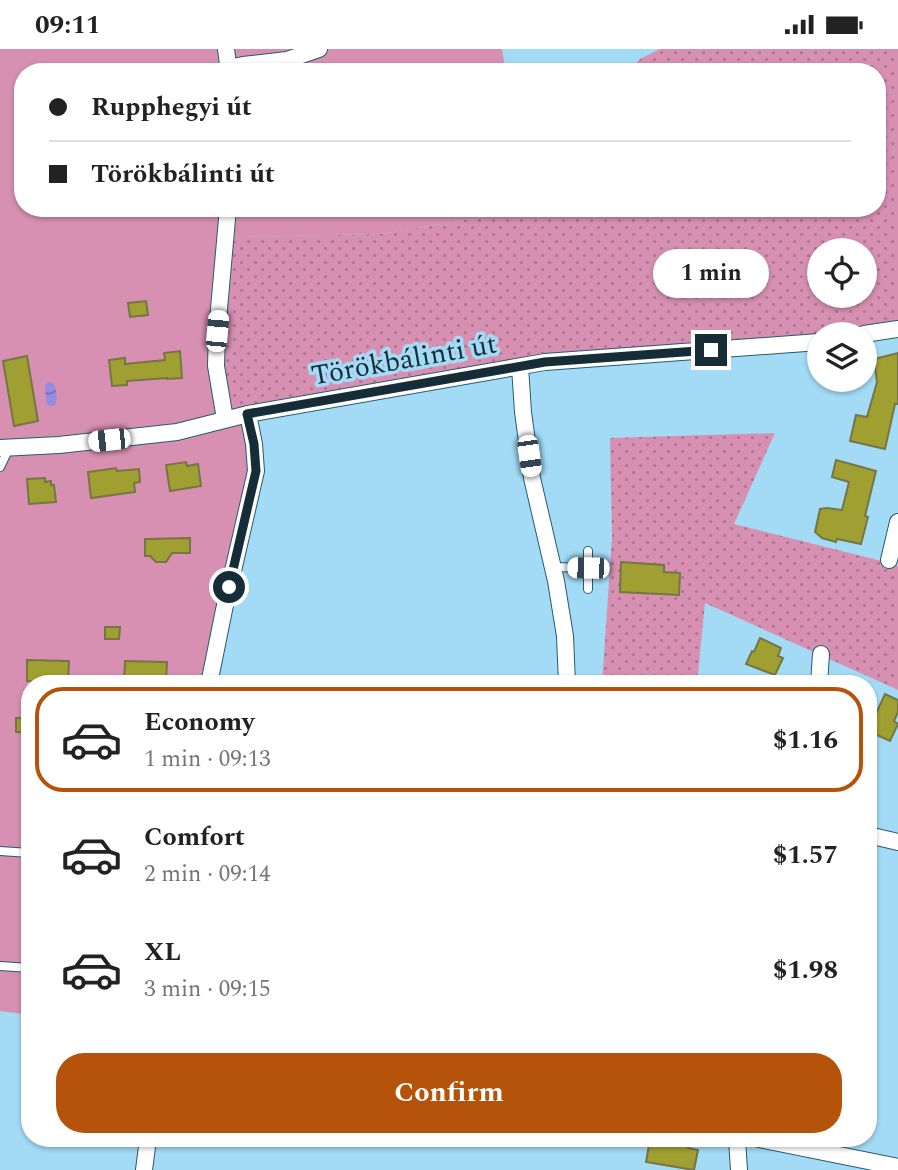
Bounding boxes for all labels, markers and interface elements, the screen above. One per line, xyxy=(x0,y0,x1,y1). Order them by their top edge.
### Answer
text: 09:11 xyxy=(35,5,100,45)
text: Rupphegyi út xyxy=(91,87,252,127)
text: Törökbálinti út xyxy=(91,154,275,194)
map controls xyxy=(807,238,877,392)
button: locate xyxy=(807,238,877,308)
callout: 1 min xyxy=(653,249,769,297)
text: 1 min xyxy=(680,256,742,291)
car xyxy=(205,309,230,353)
button: layers xyxy=(807,322,877,392)
street label: Törökbálinti út xyxy=(308,323,500,397)
route end xyxy=(695,334,727,366)
car xyxy=(88,427,131,453)
car xyxy=(516,434,543,478)
car xyxy=(567,557,610,579)
route start xyxy=(213,571,245,603)
text: Economy xyxy=(144,702,254,742)
icon: car xyxy=(60,708,123,771)
text: $1.16 xyxy=(773,720,838,760)
text: 1 min · 09:13 xyxy=(144,742,271,777)
text: Comfort xyxy=(144,817,245,857)
icon: car xyxy=(60,823,123,886)
text: $1.57 xyxy=(773,835,838,875)
text: 2 min · 09:14 xyxy=(144,857,271,892)
text: XL xyxy=(144,932,181,972)
icon: car xyxy=(60,938,123,1001)
text: $1.98 xyxy=(773,950,838,990)
text: 3 min · 09:15 xyxy=(144,972,271,1007)
button: Confirm xyxy=(56,1053,842,1133)

